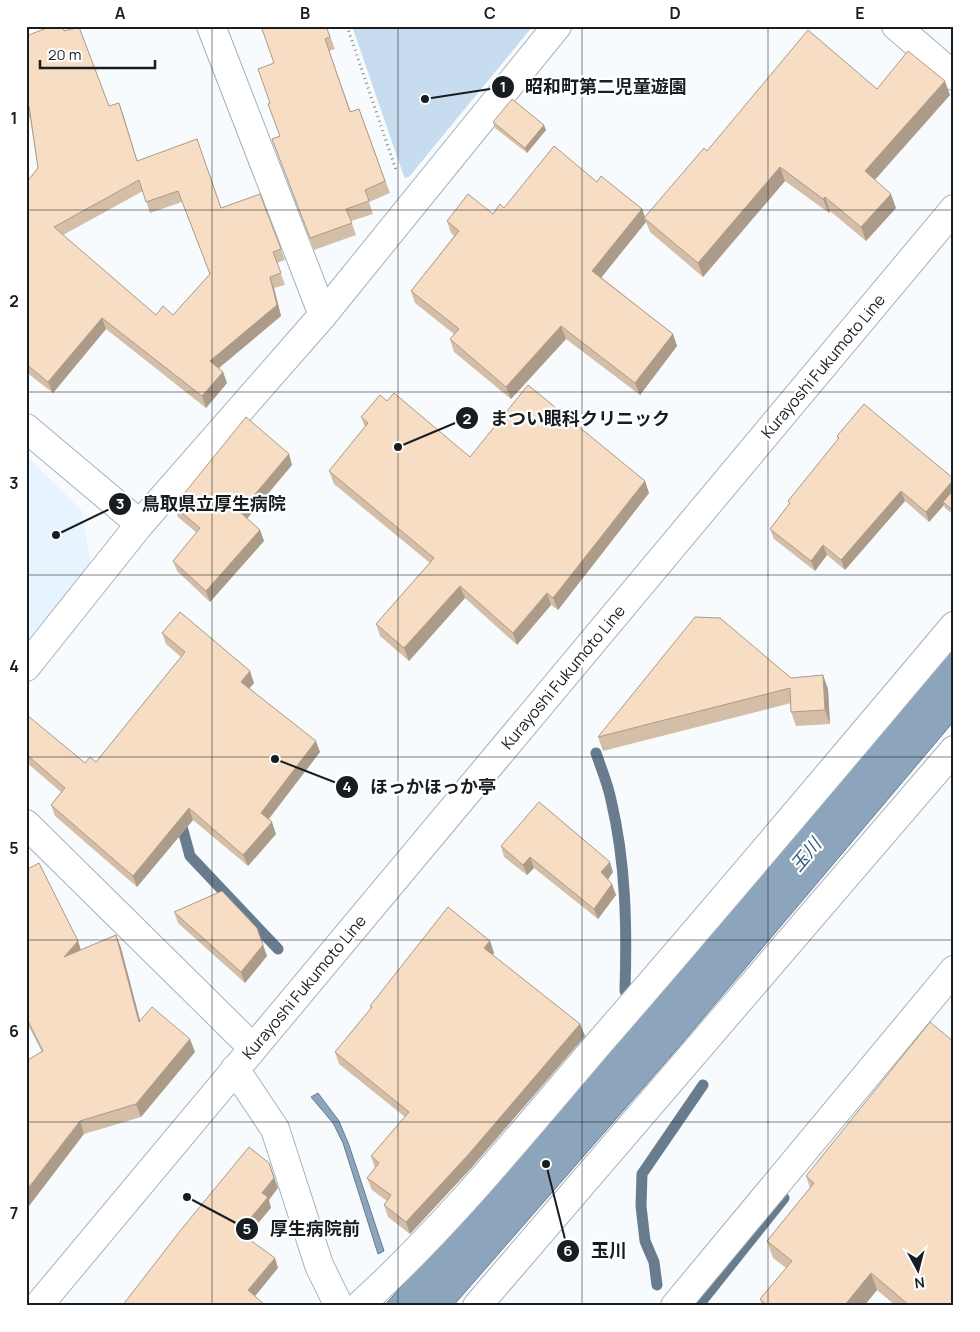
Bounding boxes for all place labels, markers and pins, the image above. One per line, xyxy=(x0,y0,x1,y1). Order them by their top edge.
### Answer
callout: 昭和町第二児童遊園 xyxy=(490,70,697,103)
callout: まつい眼科クリニック xyxy=(455,402,680,435)
callout: 鳥取県立厚生病院 xyxy=(107,487,296,520)
callout: ほっかほっか亭 xyxy=(335,770,506,803)
callout: 厚生病院前 xyxy=(235,1213,370,1246)
callout: 玉川 xyxy=(556,1234,637,1267)

